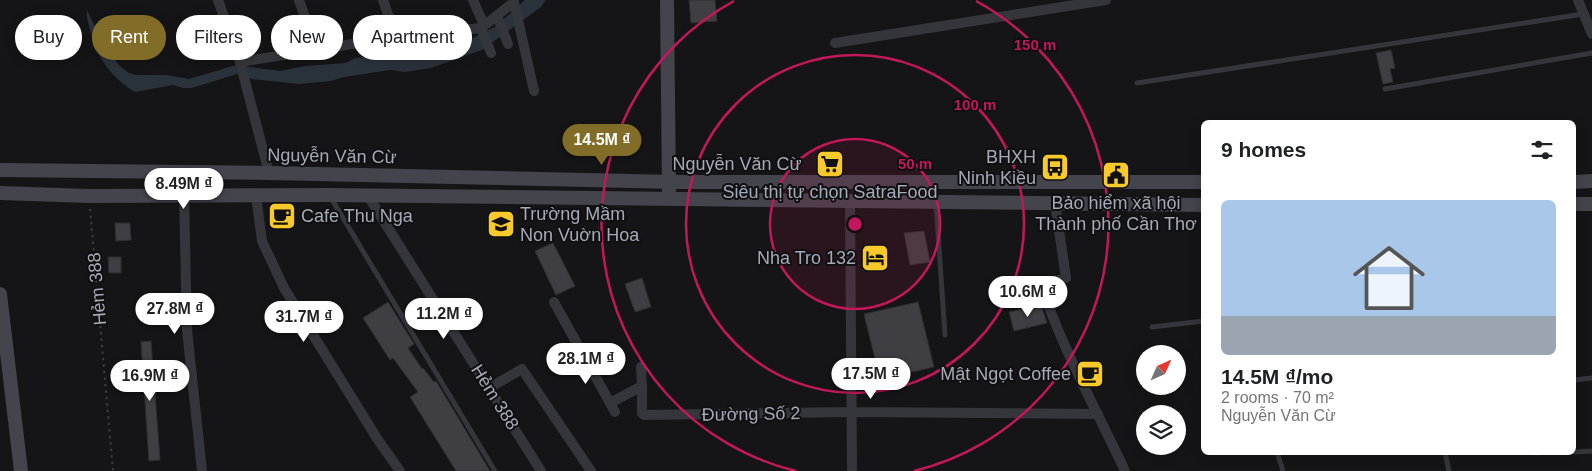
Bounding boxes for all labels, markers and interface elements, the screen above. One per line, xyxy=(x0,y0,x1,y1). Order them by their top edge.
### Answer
chip: Buy xyxy=(15,15,82,60)
chip: Rent xyxy=(92,15,166,60)
chip: Filters xyxy=(176,15,261,60)
chip: New xyxy=(271,15,343,60)
chip: Apartment xyxy=(353,15,472,60)
text: 150 m xyxy=(1014,36,1056,53)
text: 100 m xyxy=(954,96,996,113)
pin: 14.5M ₫ xyxy=(556,124,648,166)
text: 14.5M ₫ xyxy=(573,131,631,148)
icon: filters xyxy=(1528,136,1556,164)
text: 9 homes xyxy=(1221,138,1306,161)
street label: Nguyễn Văn Cừ xyxy=(267,144,397,167)
place label: BHXH Ninh Kiều xyxy=(958,147,1036,188)
supermarket icon: Siêu thị tự chọn SatraFood xyxy=(815,149,845,179)
bus stop icon: BHXH Ninh Kiều xyxy=(1040,152,1070,182)
street label: Nguyễn Văn Cừ xyxy=(672,153,802,174)
text: 50 m xyxy=(898,155,932,172)
public building icon: Bảo hiểm xã hội Thành phố Cần Thơ xyxy=(1101,160,1131,190)
pin: 8.49M ₫ xyxy=(138,168,230,210)
text: 8.49M ₫ xyxy=(155,175,213,192)
place label: Siêu thị tự chọn SatraFood xyxy=(722,182,938,202)
place label: Bảo hiểm xã hội Thành phố Cần Thơ xyxy=(1035,193,1197,234)
cafe icon: Cafe Thu Nga xyxy=(267,201,297,231)
place label: Trường Mầm Non Vuờn Hoa xyxy=(520,204,640,245)
place label: Cafe Thu Nga xyxy=(301,206,414,226)
school or university icon: Trường Mầm Non Vuờn Hoa xyxy=(486,209,516,239)
centre of rings xyxy=(846,215,864,233)
icon: home xyxy=(1344,233,1434,323)
hotel icon: Nha Tro 132 xyxy=(860,243,890,273)
place label: Nha Tro 132 xyxy=(757,248,856,268)
street label: Hẻm 388 xyxy=(84,252,110,326)
pin: 10.6M ₫ xyxy=(982,276,1074,318)
text: 10.6M ₫ xyxy=(999,283,1057,300)
pin: 27.8M ₫ xyxy=(129,292,221,335)
pin: 11.2M ₫ xyxy=(398,298,490,340)
text: 27.8M ₫ xyxy=(146,300,204,317)
pin: 31.7M ₫ xyxy=(258,300,350,343)
text: 11.2M ₫ xyxy=(416,305,472,322)
text: 31.7M ₫ xyxy=(275,308,333,325)
pin: 28.1M ₫ xyxy=(540,342,632,385)
north arrow xyxy=(1136,345,1186,395)
map controls xyxy=(1136,345,1186,455)
text: 28.1M ₫ xyxy=(557,350,615,367)
pin: 17.5M ₫ xyxy=(825,358,917,400)
cafe icon: Mật Ngọt Coffee xyxy=(1075,359,1105,389)
pin: 16.9M ₫ xyxy=(104,360,196,402)
street label: Hẻm 388 xyxy=(467,361,523,433)
place label: Mật Ngọt Coffee xyxy=(940,364,1071,384)
text: 17.5M ₫ xyxy=(842,365,900,382)
text: 14.5M ₫/mo xyxy=(1221,365,1333,388)
text: 16.9M ₫ xyxy=(121,367,179,384)
text: 2 rooms · 70 m² xyxy=(1221,389,1334,406)
street label: Đường Số 2 xyxy=(701,403,801,425)
button: layers xyxy=(1136,405,1186,455)
text: Nguyễn Văn Cừ xyxy=(1221,407,1336,424)

